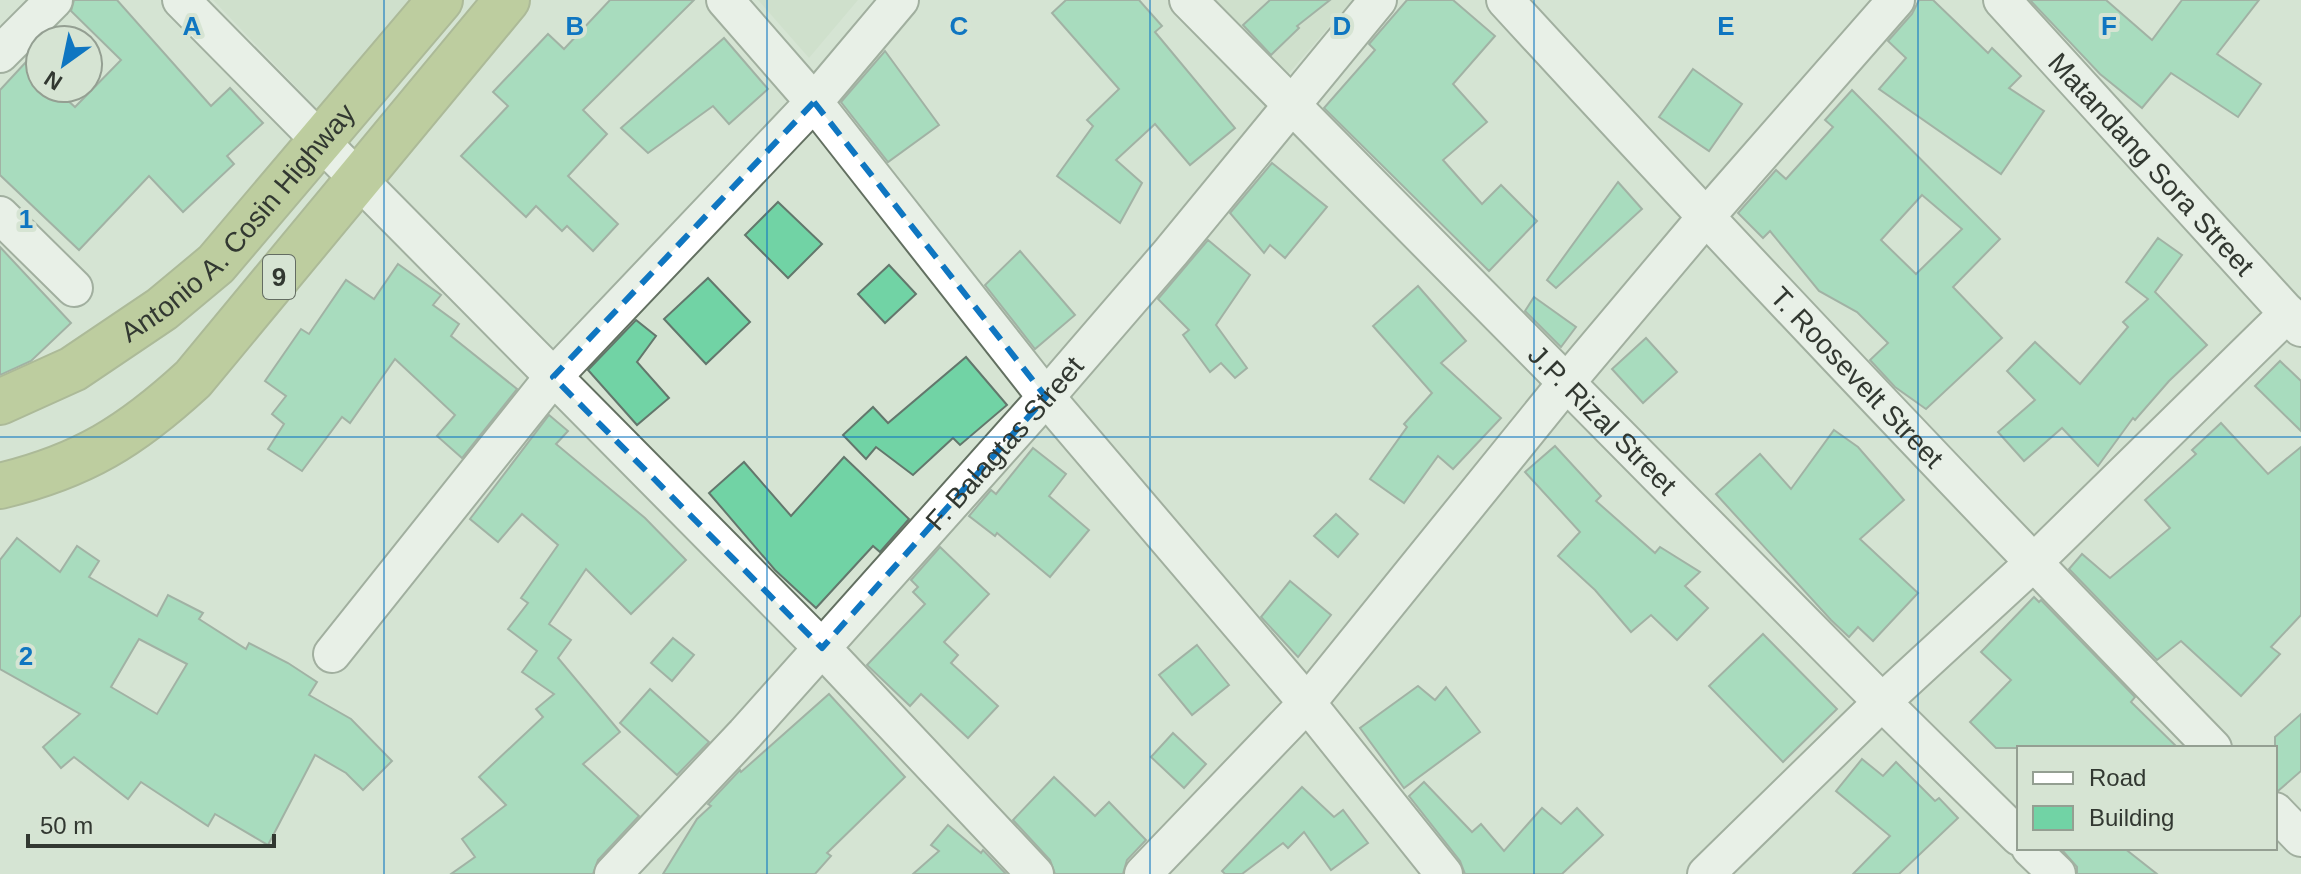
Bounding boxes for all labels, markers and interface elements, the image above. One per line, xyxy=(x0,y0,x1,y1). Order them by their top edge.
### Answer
text: A xyxy=(183,11,202,41)
text: B xyxy=(566,11,584,41)
text: C xyxy=(950,11,969,41)
text: D xyxy=(1333,11,1351,41)
text: E xyxy=(1717,11,1735,41)
text: F xyxy=(2101,11,2117,41)
north arrow xyxy=(24,24,104,104)
street label: Matandang Sora Street xyxy=(2043,47,2261,282)
text: N xyxy=(40,66,67,95)
street label: Antonio A. Cosin Highway xyxy=(115,97,361,348)
text: 1 xyxy=(19,204,33,234)
road number: 9 xyxy=(263,255,295,299)
street label: T. Roosevelt Street xyxy=(1764,281,1950,474)
street label: J.P. Rizal Street xyxy=(1522,339,1683,501)
street label: F. Balagtas Street xyxy=(919,350,1089,536)
text: 2 xyxy=(19,641,33,671)
legend xyxy=(2017,746,2277,850)
text: Road xyxy=(2089,764,2146,791)
scale bar xyxy=(28,798,274,848)
text: Building xyxy=(2089,804,2174,831)
text: 50 m xyxy=(40,812,93,839)

